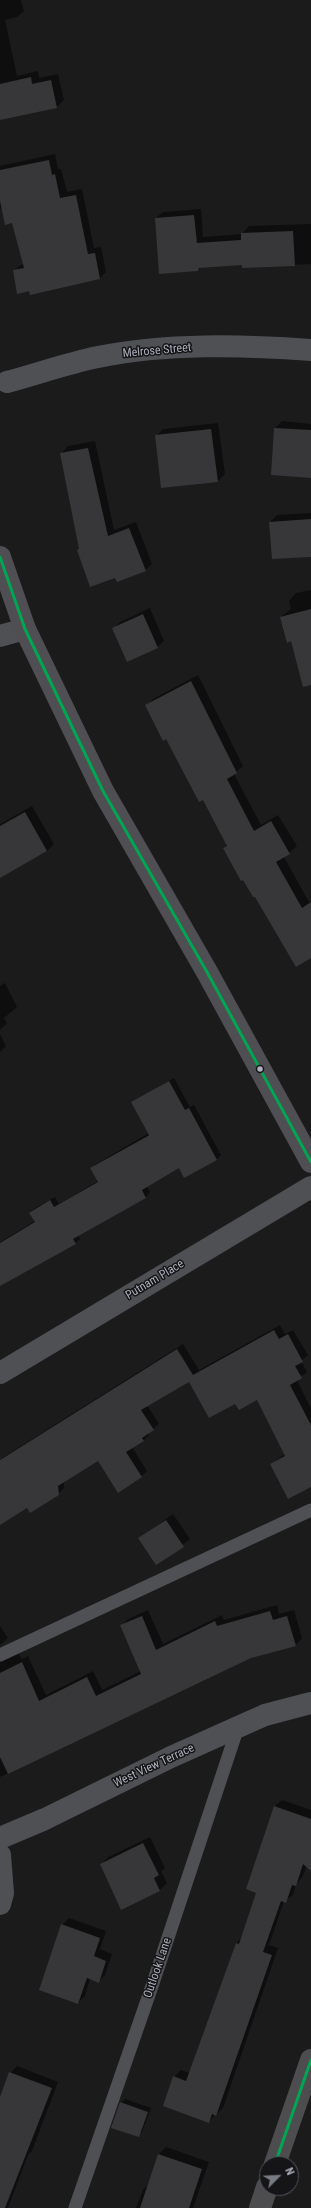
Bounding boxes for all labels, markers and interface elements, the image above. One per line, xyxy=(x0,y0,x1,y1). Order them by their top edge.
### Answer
street label: Melrose Street xyxy=(122,341,192,361)
unlabelled marker xyxy=(255,1064,265,1074)
street label: Putnam Place xyxy=(123,1257,187,1303)
street label: West View Terrace xyxy=(111,1741,197,1791)
street label: Outlook Lane xyxy=(141,1936,175,2000)
north arrow xyxy=(259,2156,299,2196)
text: N xyxy=(282,2166,297,2177)

